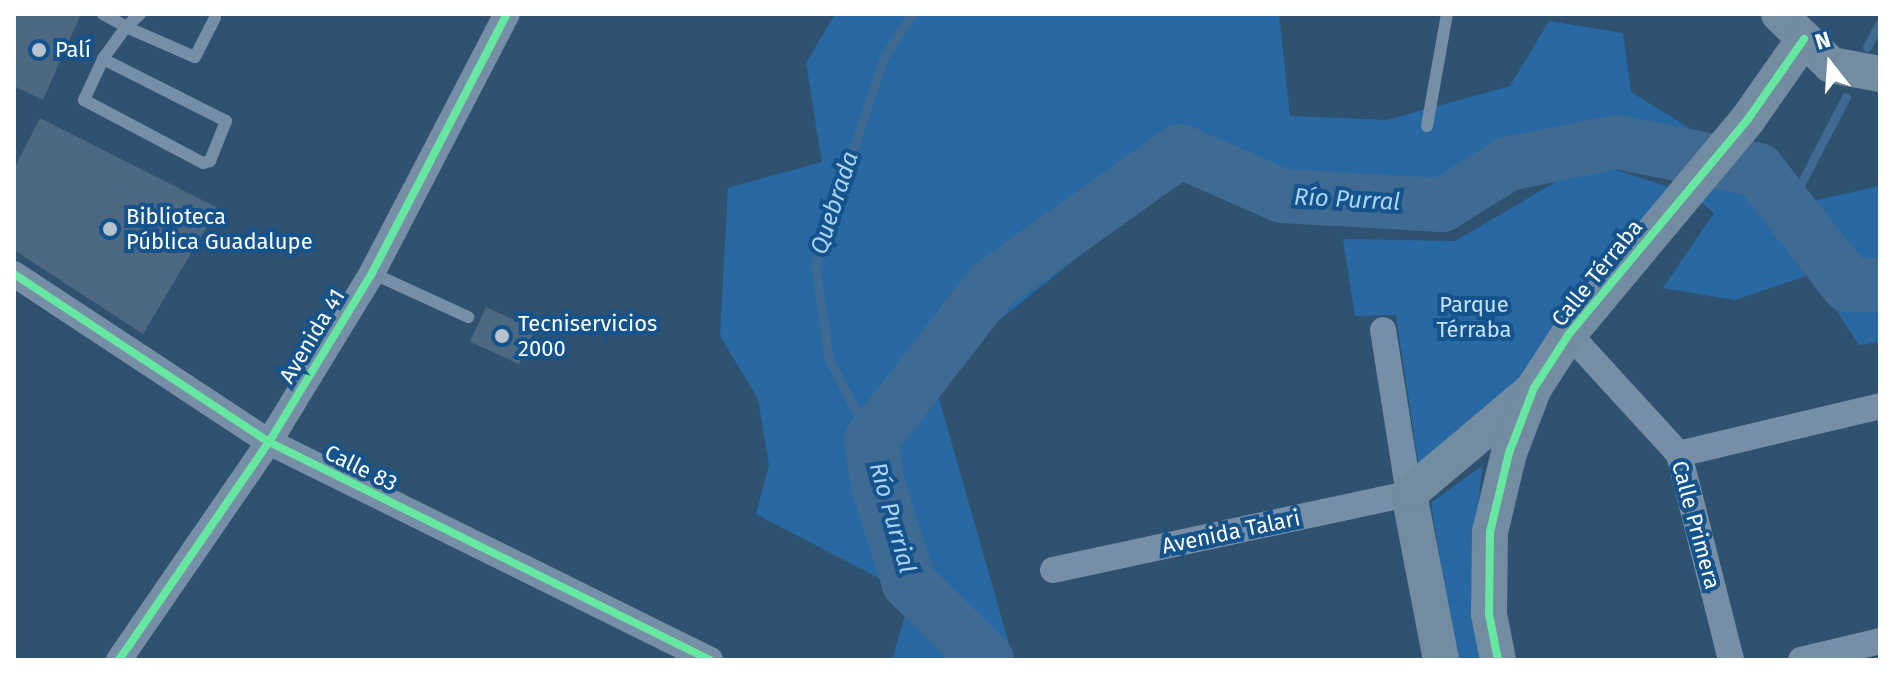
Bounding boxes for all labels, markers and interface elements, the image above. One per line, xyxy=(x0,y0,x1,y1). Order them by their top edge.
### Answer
north arrow xyxy=(1790,24,1870,104)
text: N xyxy=(1812,26,1834,56)
place label: Palí xyxy=(55,37,91,63)
marker: Palí xyxy=(30,41,48,59)
water label: Quebrada xyxy=(805,148,865,258)
water label: Río Purral xyxy=(1293,183,1401,217)
place label: Biblioteca Pública Guadalupe xyxy=(126,203,313,254)
street label: Calle Térraba xyxy=(1546,214,1648,332)
marker: Biblioteca Pública Guadalupe xyxy=(101,220,119,238)
street label: Avenida 41 xyxy=(274,284,350,388)
park label: Parque Térraba xyxy=(1436,291,1512,342)
place label: Tecniservicios 2000 xyxy=(518,310,657,362)
marker: Tecniservicios 2000 xyxy=(493,327,511,345)
street label: Calle 83 xyxy=(320,439,402,497)
street label: Calle Primera xyxy=(1666,458,1726,592)
water label: Río Purrial xyxy=(862,459,922,577)
street label: Avenida Talari xyxy=(1160,504,1302,560)

